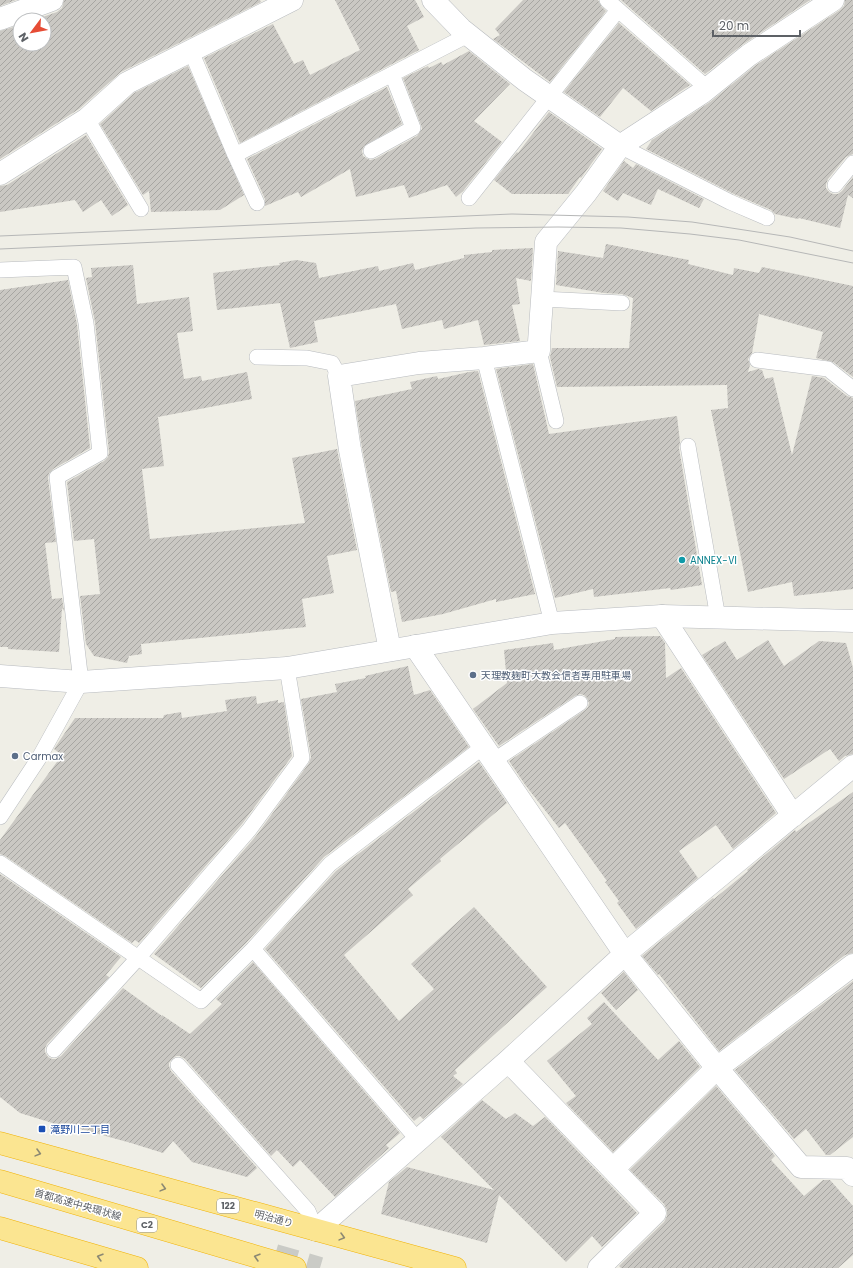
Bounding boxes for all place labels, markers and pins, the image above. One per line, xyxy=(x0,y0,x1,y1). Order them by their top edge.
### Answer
place label: ANNEX-Ⅵ xyxy=(690,553,738,568)
marker: ANNEX-Ⅵ xyxy=(677,555,687,565)
place label: 天理教麹町大教会信者専用駐車場 xyxy=(481,668,631,683)
marker: 天理教麹町大教会信者専用駐車場 xyxy=(468,670,478,680)
place label: Carmax xyxy=(23,749,63,764)
marker: Carmax xyxy=(10,751,20,761)
place label: 滝野川二丁目 xyxy=(50,1122,110,1137)
marker: 滝野川二丁目 xyxy=(37,1124,47,1134)

